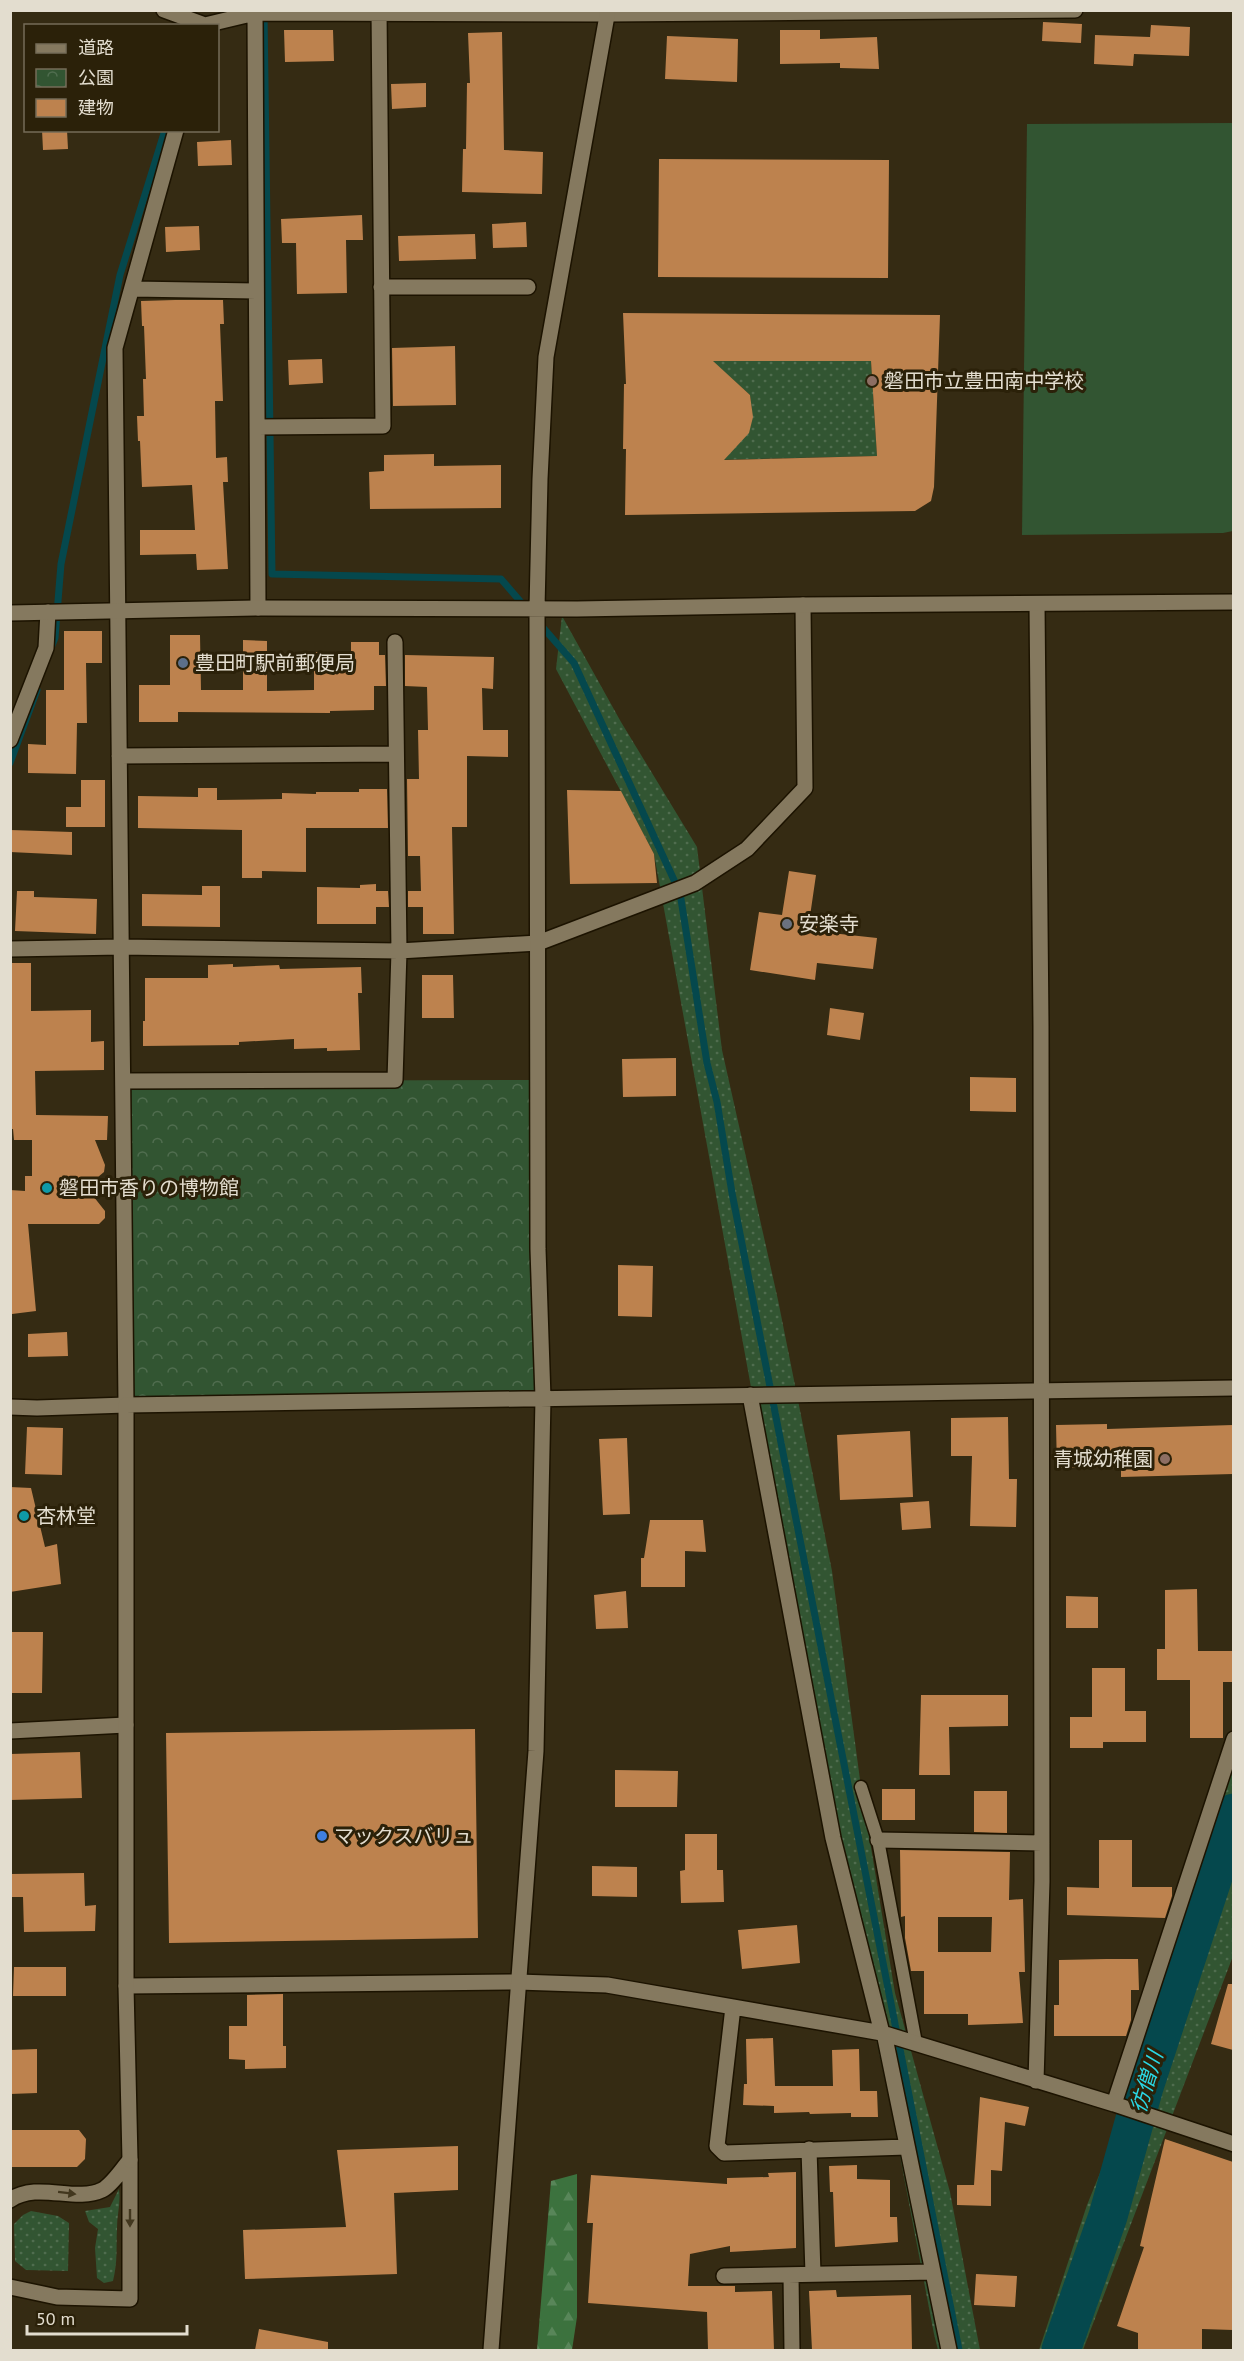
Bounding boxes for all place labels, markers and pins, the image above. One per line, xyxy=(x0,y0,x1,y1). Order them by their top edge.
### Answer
place label: 磐田市立豊田南中学校 xyxy=(884,368,1084,394)
marker: 磐田市立豊田南中学校 xyxy=(865,374,879,388)
place label: 豊田町駅前郵便局 xyxy=(195,650,355,676)
marker: 豊田町駅前郵便局 xyxy=(176,656,190,670)
place label: 安楽寺 xyxy=(799,911,859,937)
marker: 安楽寺 xyxy=(780,917,794,931)
place label: 磐田市香りの博物館 xyxy=(59,1175,239,1201)
marker: 磐田市香りの博物館 xyxy=(40,1181,54,1195)
place label: 青城幼稚園 xyxy=(1053,1446,1153,1472)
marker: 青城幼稚園 xyxy=(1158,1452,1172,1466)
place label: 杏林堂 xyxy=(36,1503,96,1529)
marker: 杏林堂 xyxy=(17,1509,31,1523)
place label: マックスバリュ xyxy=(334,1823,473,1849)
marker: マックスバリュ xyxy=(315,1829,329,1843)

